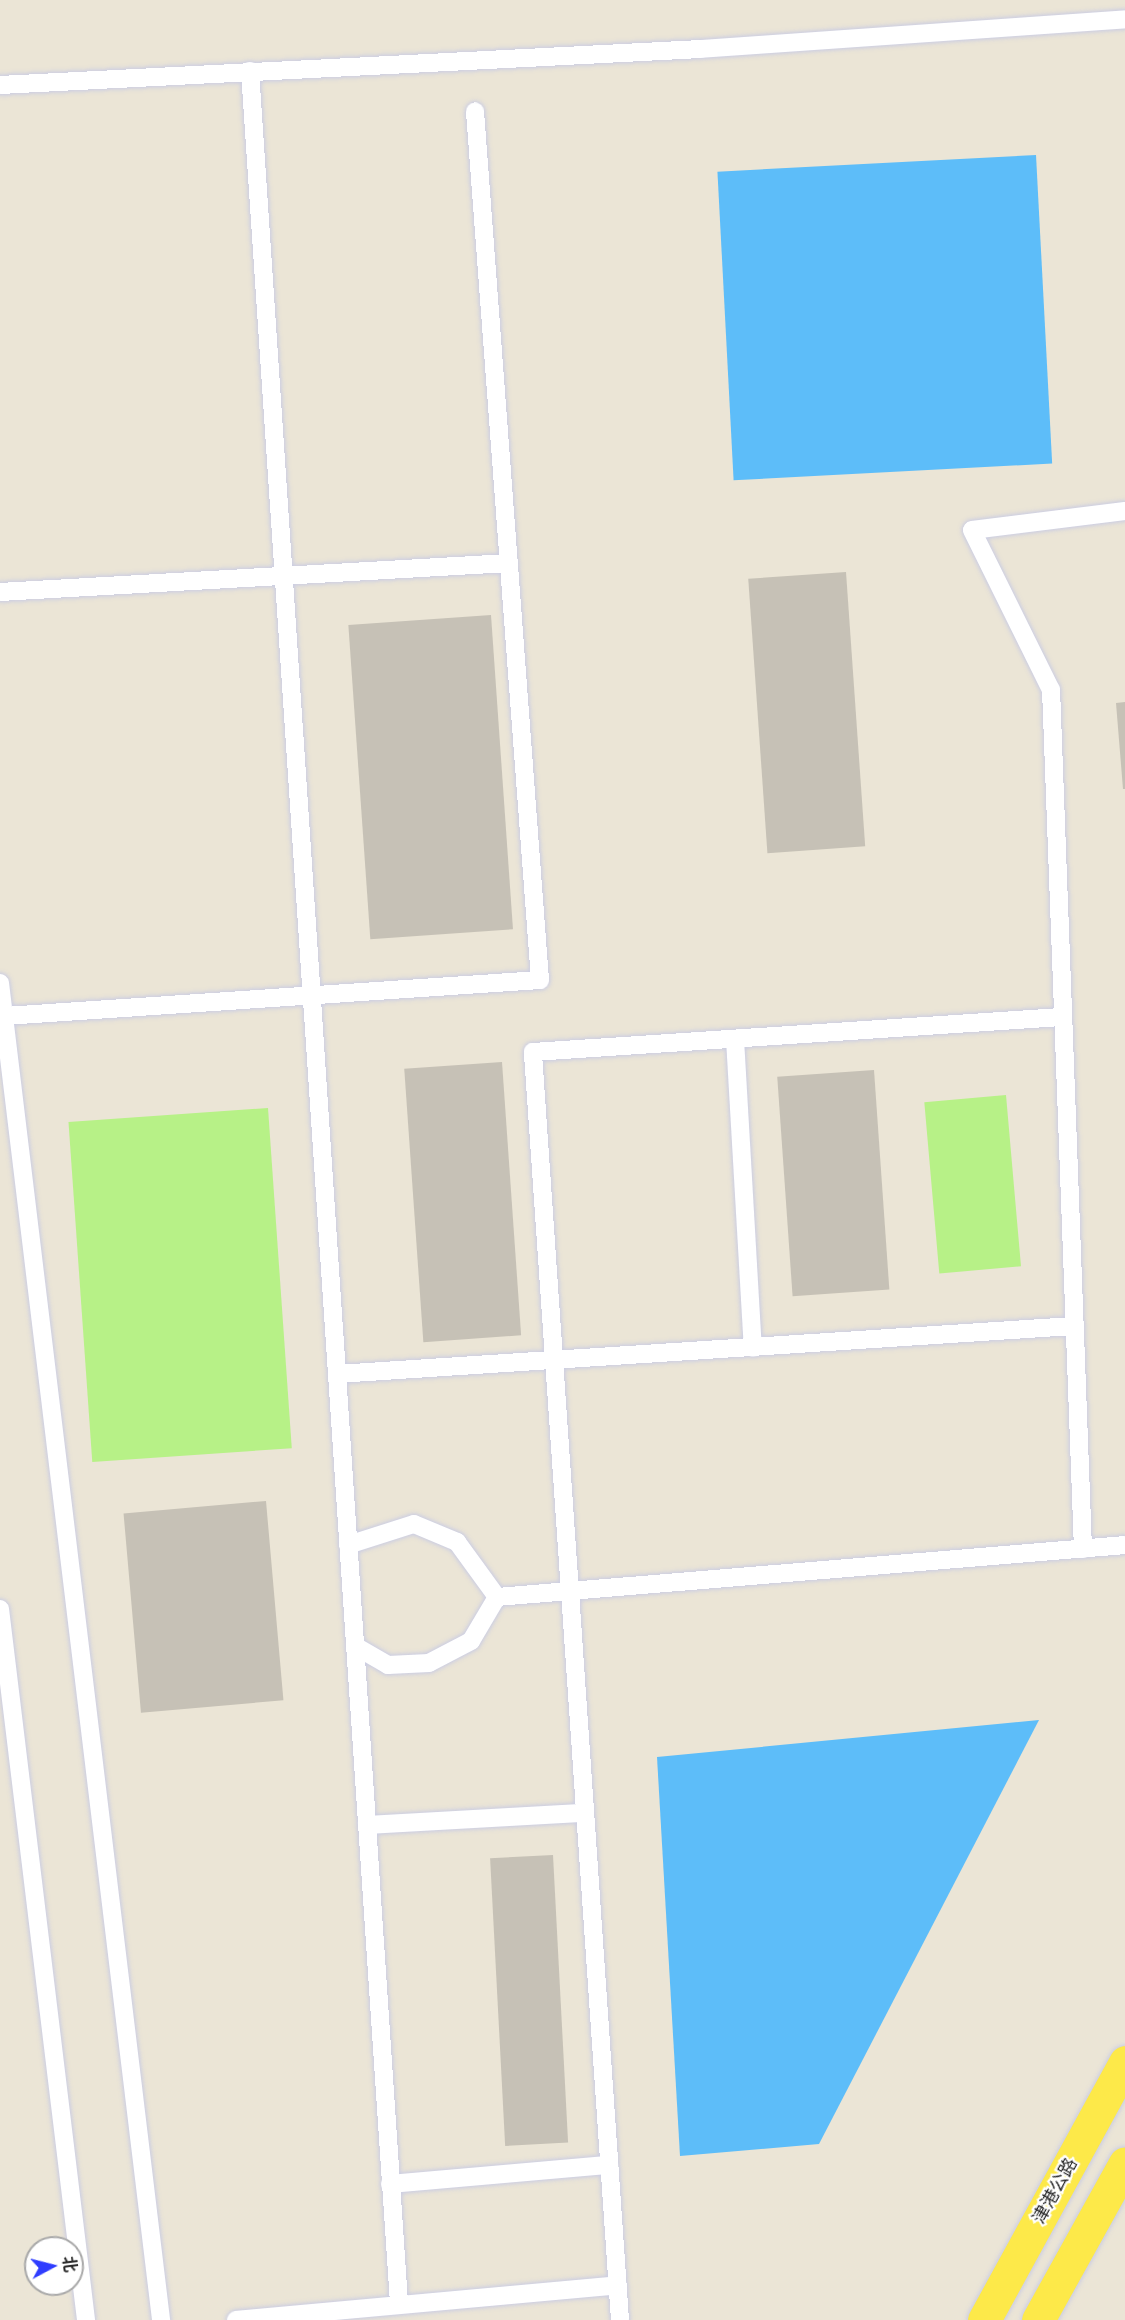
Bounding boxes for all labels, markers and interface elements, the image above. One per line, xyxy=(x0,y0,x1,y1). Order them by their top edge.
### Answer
street label: 津港公路 xyxy=(1028,2154,1082,2228)
north arrow xyxy=(24,2236,84,2296)
text: 北 xyxy=(59,2255,81,2273)

